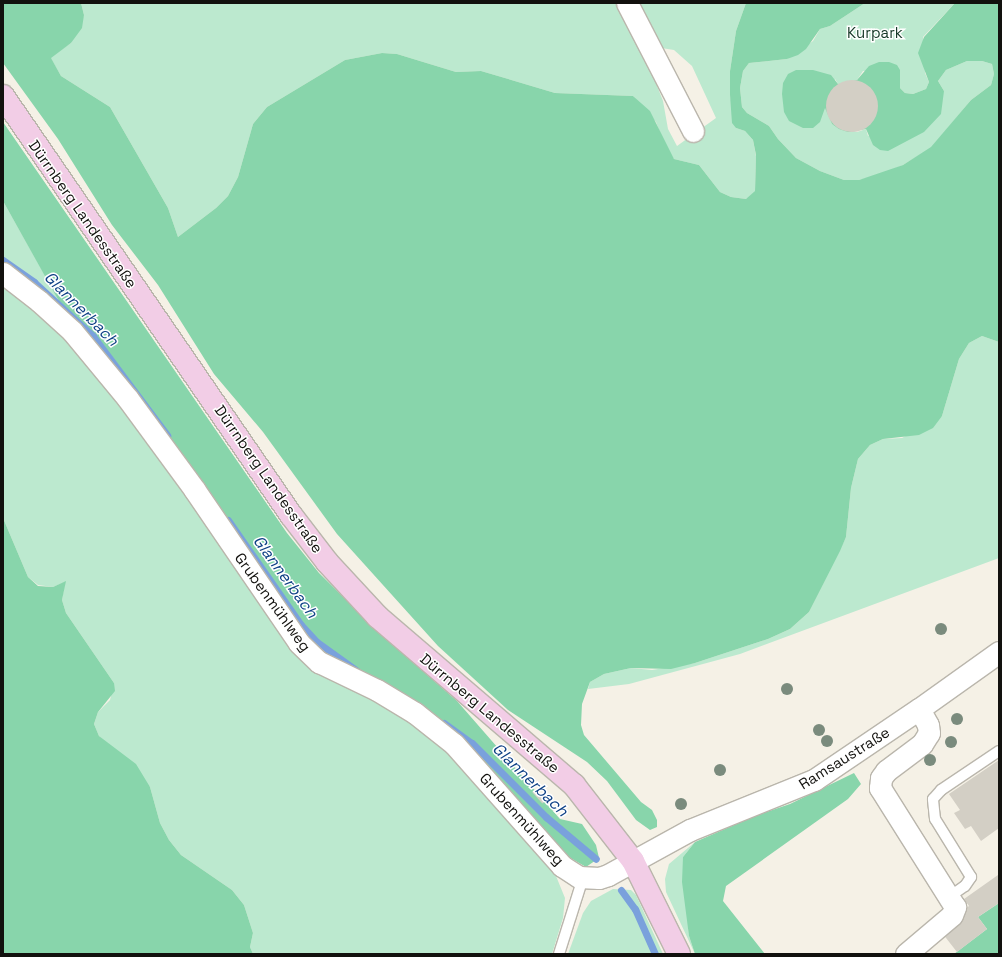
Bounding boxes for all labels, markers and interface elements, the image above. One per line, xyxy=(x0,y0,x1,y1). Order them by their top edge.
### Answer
park label: Kurpark xyxy=(847,24,903,42)
street label: Dürrnberg Landesstraße xyxy=(25,137,141,291)
water label: Glannerbach xyxy=(40,268,122,350)
street label: Dürrnberg Landesstraße xyxy=(211,402,327,556)
water label: Glannerbach xyxy=(249,532,321,622)
street label: Grubenmühlweg xyxy=(231,549,315,655)
street label: Dürrnberg Landesstraße xyxy=(417,649,563,777)
street label: Ramsaustraße xyxy=(795,723,893,793)
water label: Glannerbach xyxy=(488,739,572,821)
street label: Grubenmühlweg xyxy=(476,769,568,869)

